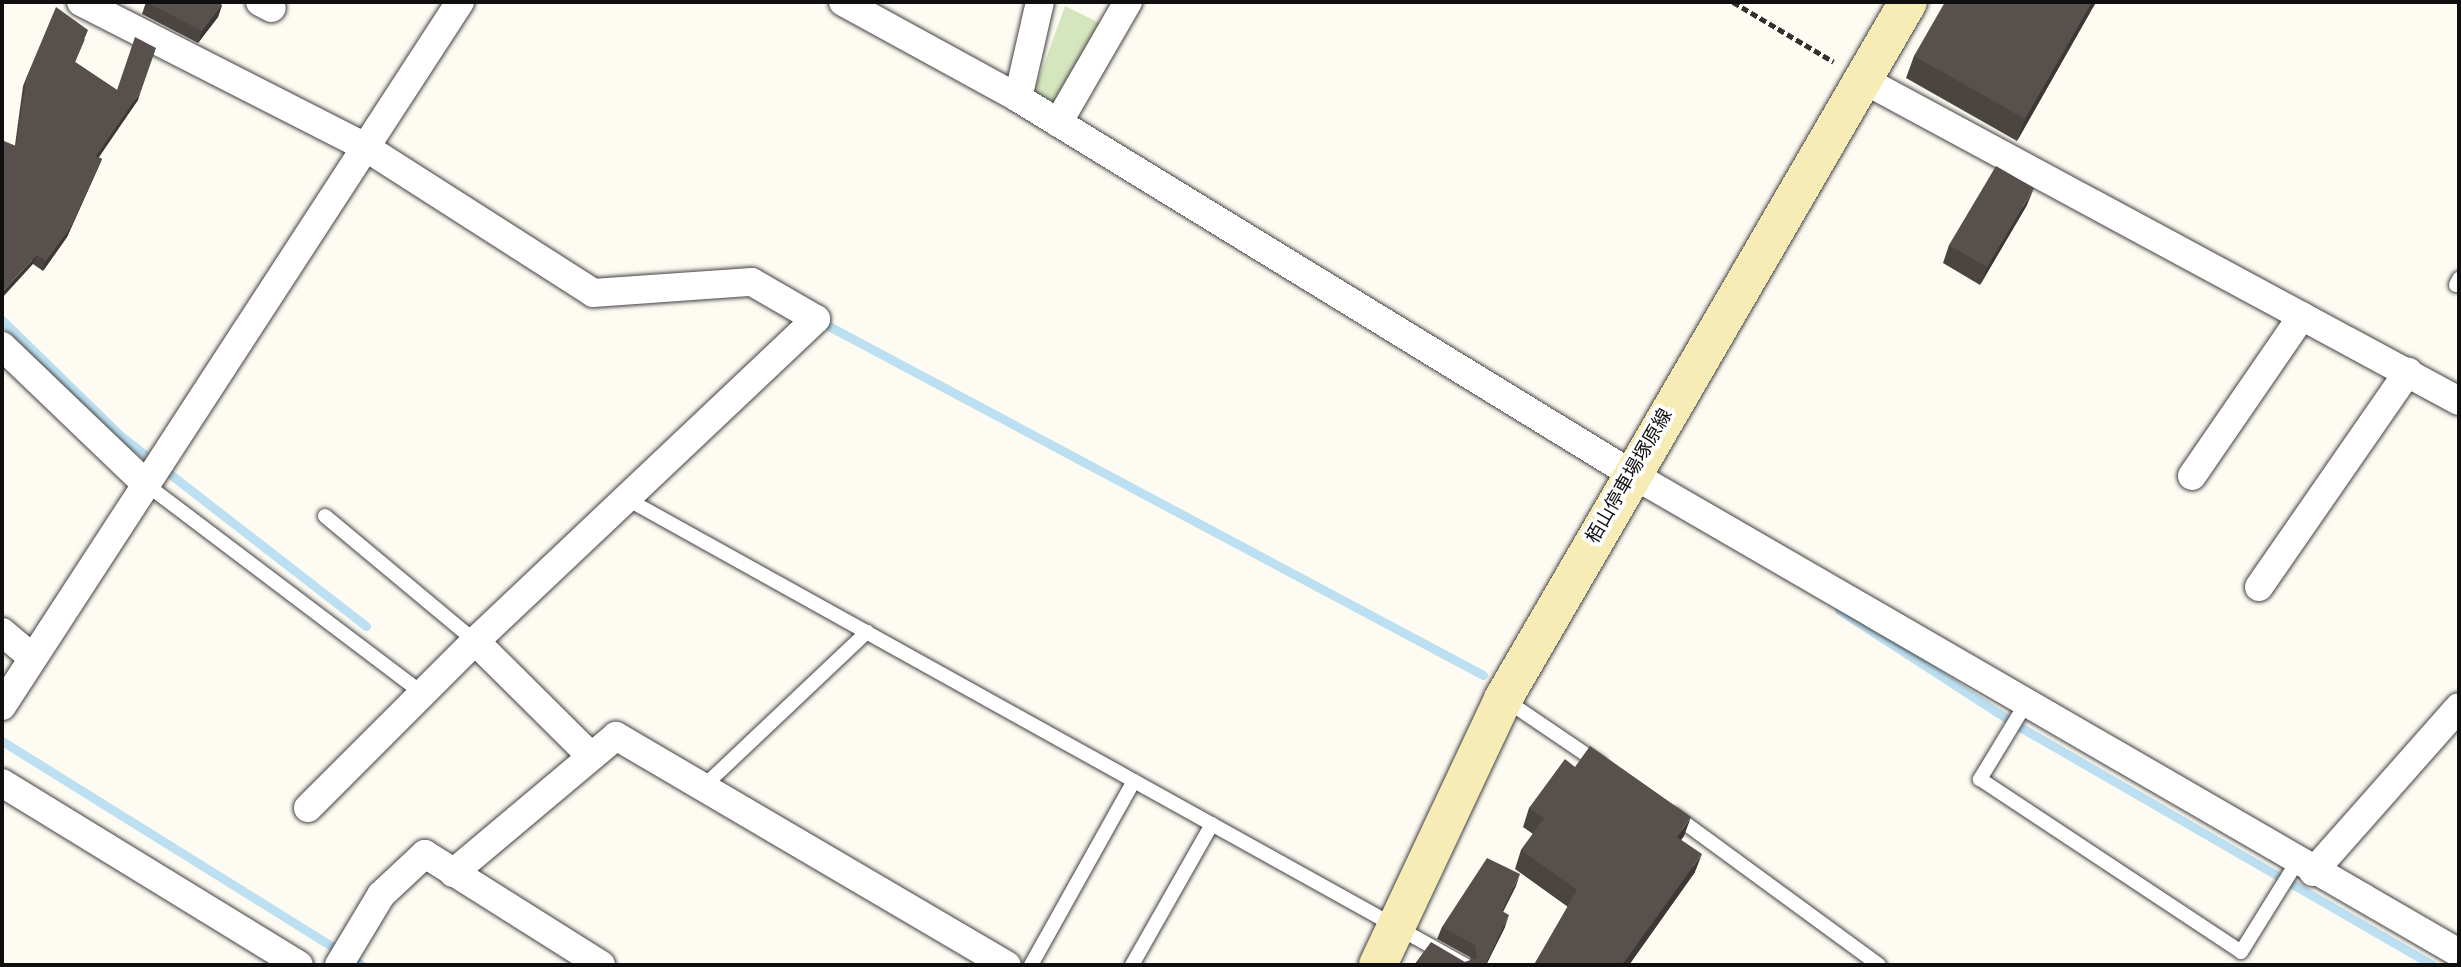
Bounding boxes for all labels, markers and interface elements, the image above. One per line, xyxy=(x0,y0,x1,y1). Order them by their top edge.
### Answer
street label: 栢山停車場塚原線 xyxy=(1581,404,1677,548)

